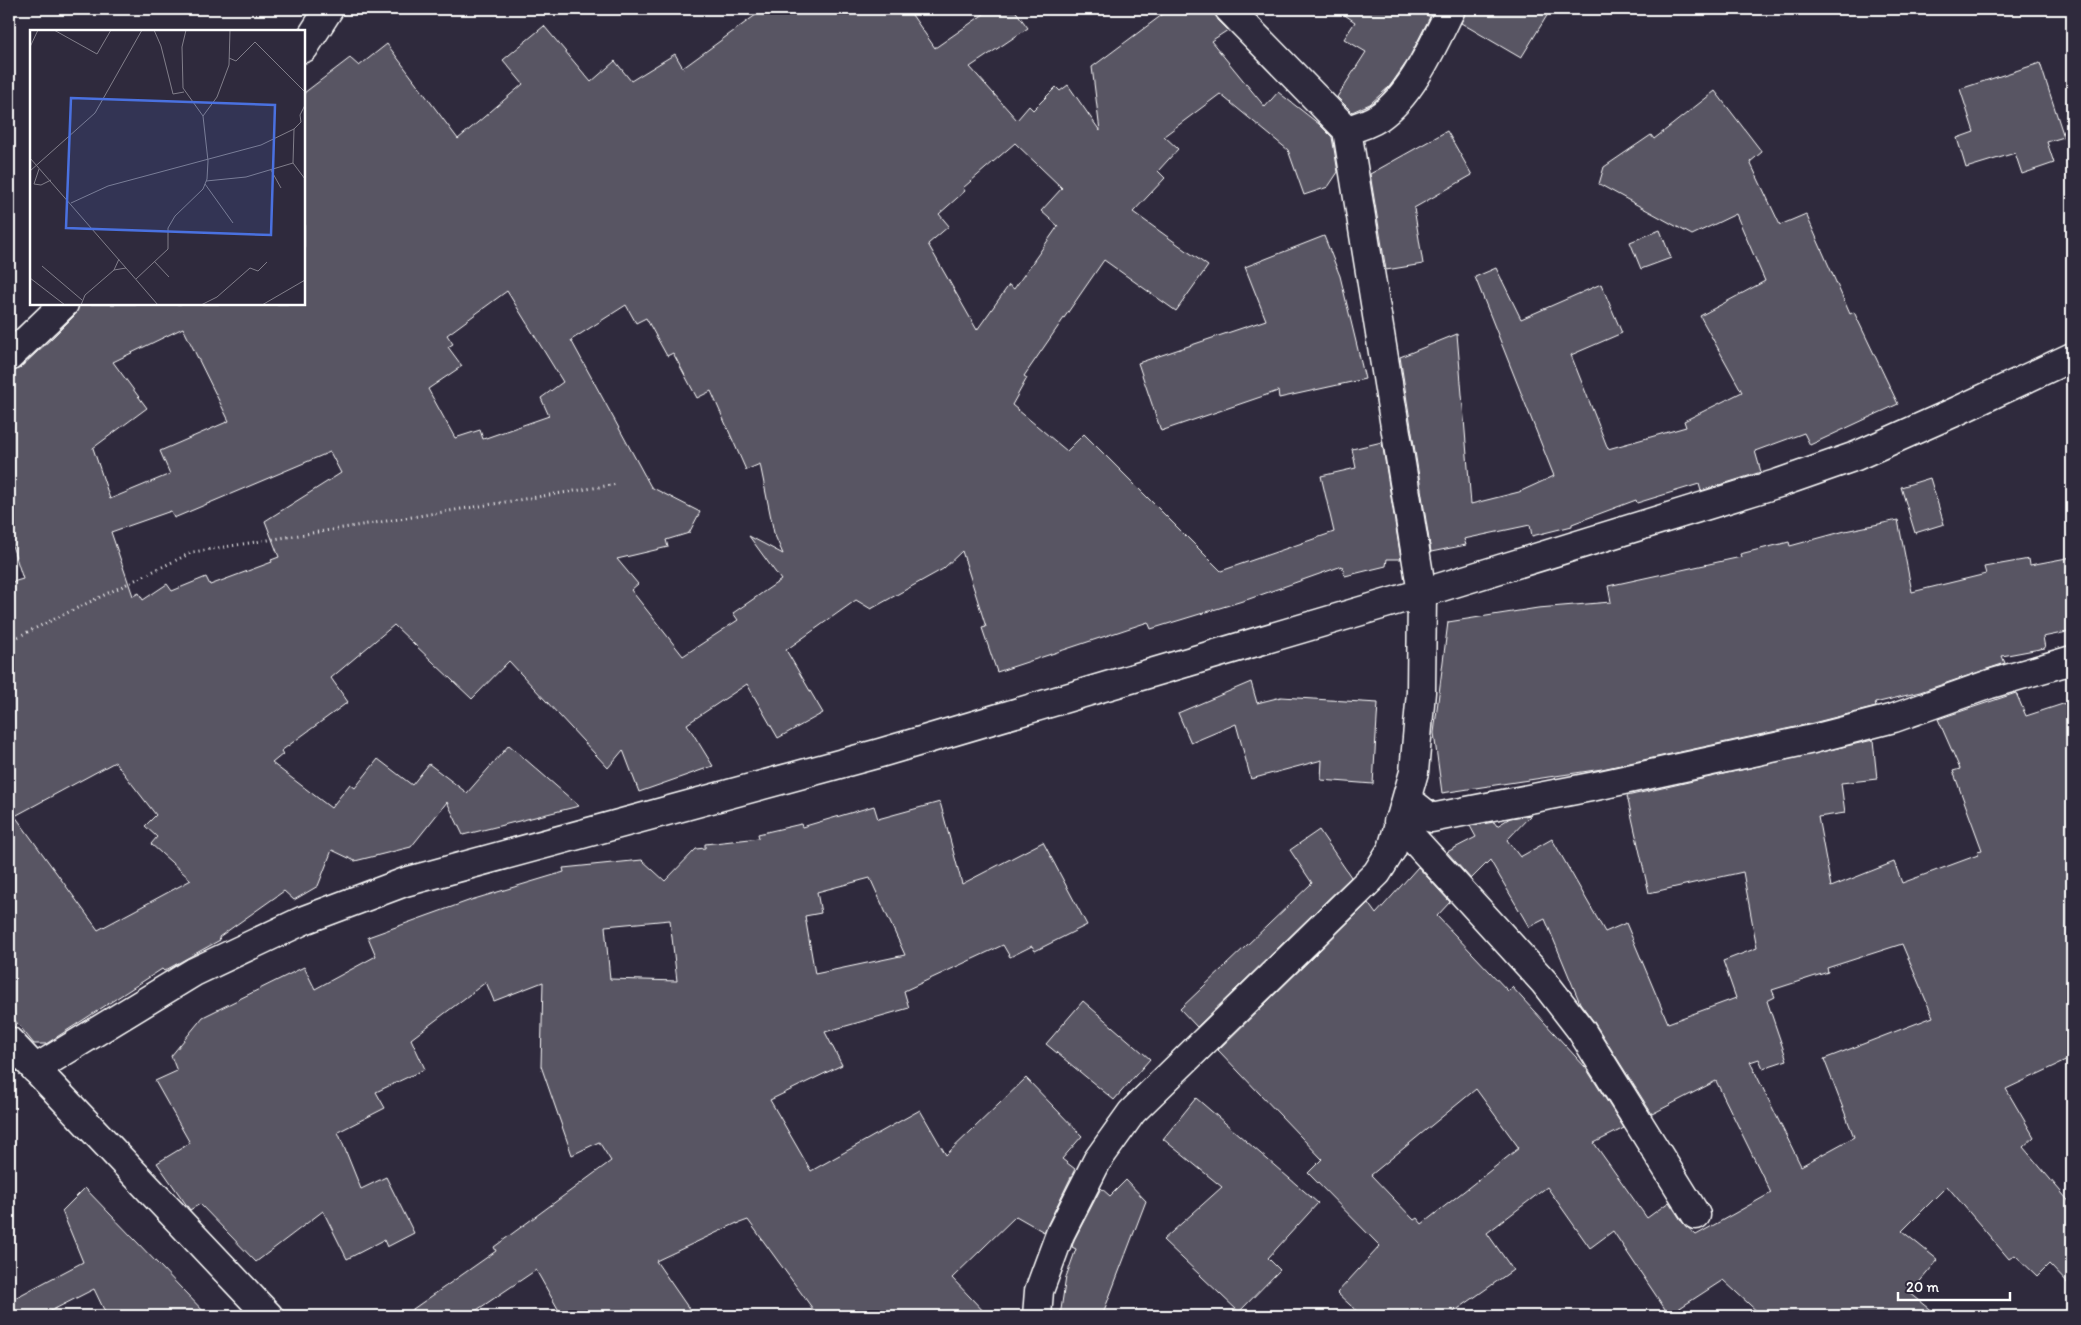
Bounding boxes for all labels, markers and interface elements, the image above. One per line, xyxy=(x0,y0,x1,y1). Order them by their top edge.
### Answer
inset map xyxy=(30,30,305,305)
scale bar xyxy=(1898,1270,2011,1302)
text: 20 m xyxy=(1906,1278,1940,1296)

